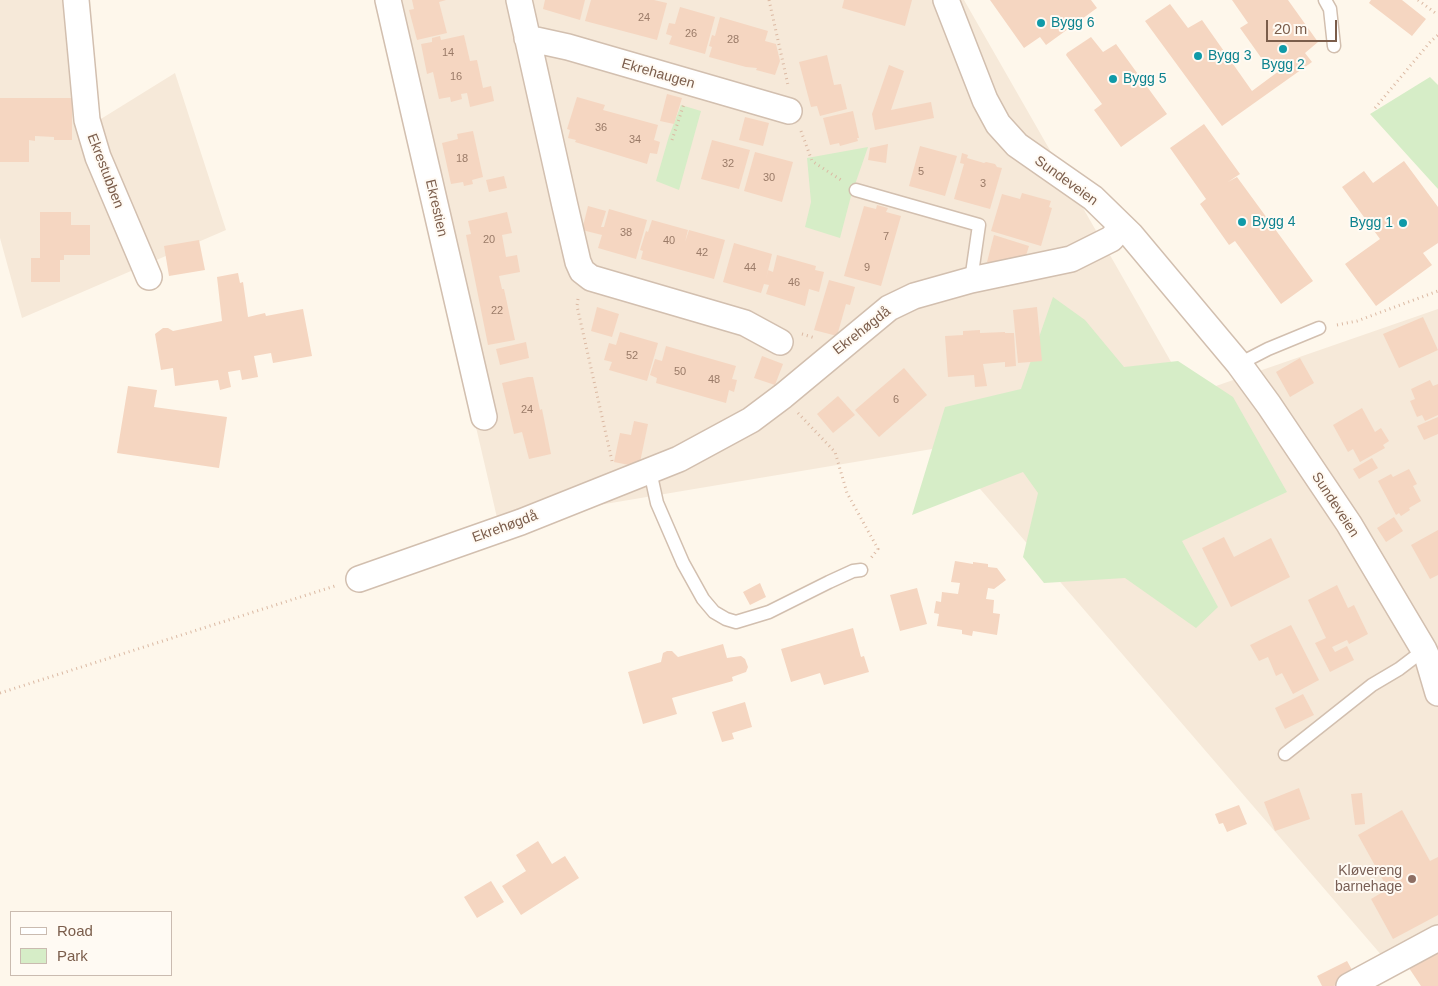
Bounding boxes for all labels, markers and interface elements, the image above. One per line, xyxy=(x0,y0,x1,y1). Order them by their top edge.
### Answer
scale bar xyxy=(1268,10,1339,42)
house number: 24 xyxy=(638,11,650,25)
place label: Bygg 6 xyxy=(1051,15,1095,31)
marker: Bygg 6 xyxy=(1035,17,1047,29)
text: 20 m xyxy=(1274,20,1307,37)
house number: 26 xyxy=(685,27,697,41)
house number: 28 xyxy=(727,33,739,47)
marker: Bygg 2 xyxy=(1277,43,1289,55)
house number: 14 xyxy=(442,46,454,60)
place label: Bygg 3 xyxy=(1208,48,1252,64)
marker: Bygg 3 xyxy=(1192,50,1204,62)
street label: Ekrehaugen xyxy=(619,56,697,92)
place label: Bygg 2 xyxy=(1261,57,1305,73)
house number: 16 xyxy=(450,70,462,84)
place label: Bygg 5 xyxy=(1123,71,1167,87)
marker: Bygg 5 xyxy=(1107,73,1119,85)
house number: 36 xyxy=(595,121,607,135)
street label: Ekrestubben xyxy=(83,131,127,211)
house number: 34 xyxy=(629,133,641,147)
house number: 18 xyxy=(456,152,468,166)
street label: Sundeveien xyxy=(1031,152,1101,210)
house number: 32 xyxy=(722,157,734,171)
house number: 5 xyxy=(918,165,924,179)
house number: 30 xyxy=(763,171,775,185)
house number: 3 xyxy=(980,177,986,191)
street label: Ekrestien xyxy=(421,178,451,238)
place label: Bygg 4 xyxy=(1252,214,1296,230)
place label: Bygg 1 xyxy=(1349,215,1393,231)
marker: Bygg 4 xyxy=(1236,216,1248,228)
marker: Bygg 1 xyxy=(1397,217,1409,229)
house number: 38 xyxy=(620,226,632,240)
house number: 7 xyxy=(883,230,889,244)
house number: 20 xyxy=(483,233,495,247)
house number: 40 xyxy=(663,234,675,248)
house number: 42 xyxy=(696,246,708,260)
house number: 44 xyxy=(744,261,756,275)
house number: 9 xyxy=(864,261,870,275)
house number: 46 xyxy=(788,276,800,290)
street label: Ekrehøgdå xyxy=(830,303,894,359)
house number: 22 xyxy=(491,304,503,318)
house number: 52 xyxy=(626,349,638,363)
house number: 50 xyxy=(674,365,686,379)
house number: 48 xyxy=(708,373,720,387)
house number: 6 xyxy=(893,393,899,407)
house number: 24 xyxy=(521,403,533,417)
street label: Sundeveien xyxy=(1308,469,1362,541)
street label: Ekrehøgdå xyxy=(470,507,540,547)
place label: Kløvereng barnehage xyxy=(1335,863,1402,896)
marker: Kløvereng barnehage xyxy=(1406,873,1418,885)
legend xyxy=(10,911,172,976)
text: Road xyxy=(57,922,93,939)
text: Park xyxy=(57,947,88,964)

